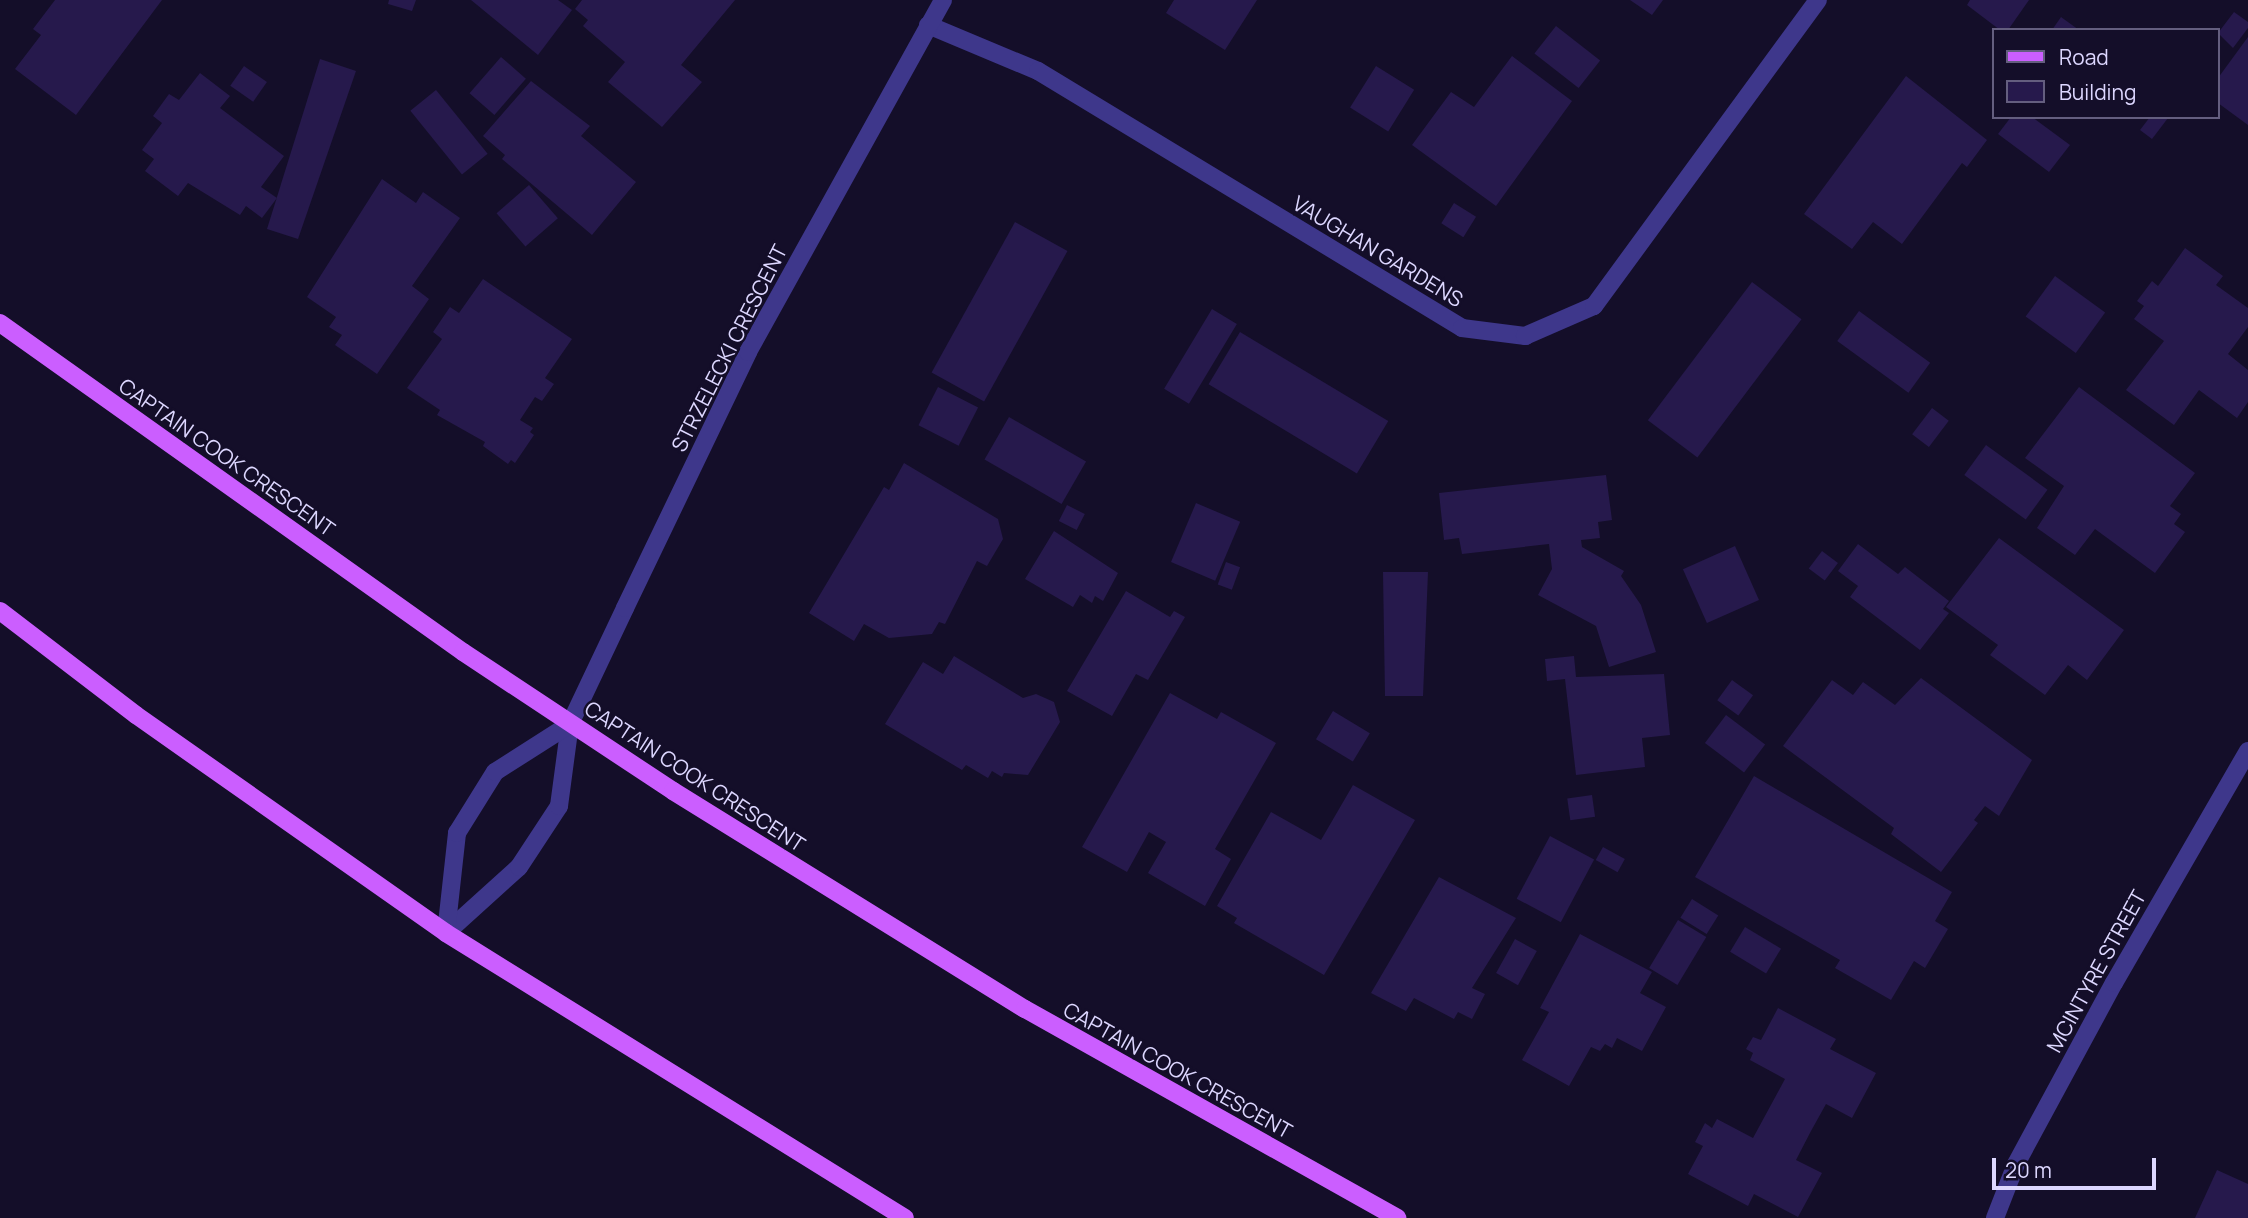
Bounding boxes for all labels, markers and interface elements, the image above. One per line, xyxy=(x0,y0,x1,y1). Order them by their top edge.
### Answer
legend xyxy=(1993,28,2220,119)
text: Road xyxy=(2059,43,2109,71)
text: Building xyxy=(2059,78,2136,106)
street label: VAUGHAN GARDENS xyxy=(1288,190,1468,312)
street label: STRZELECKI CRESCENT xyxy=(666,240,792,456)
street label: CAPTAIN COOK CRESCENT xyxy=(114,373,340,541)
street label: CAPTAIN COOK CRESCENT xyxy=(580,695,810,857)
street label: MCINTYRE STREET xyxy=(2041,886,2151,1056)
street label: CAPTAIN COOK CRESCENT xyxy=(1059,996,1297,1144)
scale bar xyxy=(1996,1144,2160,1188)
text: 20 m xyxy=(2005,1156,2052,1184)

